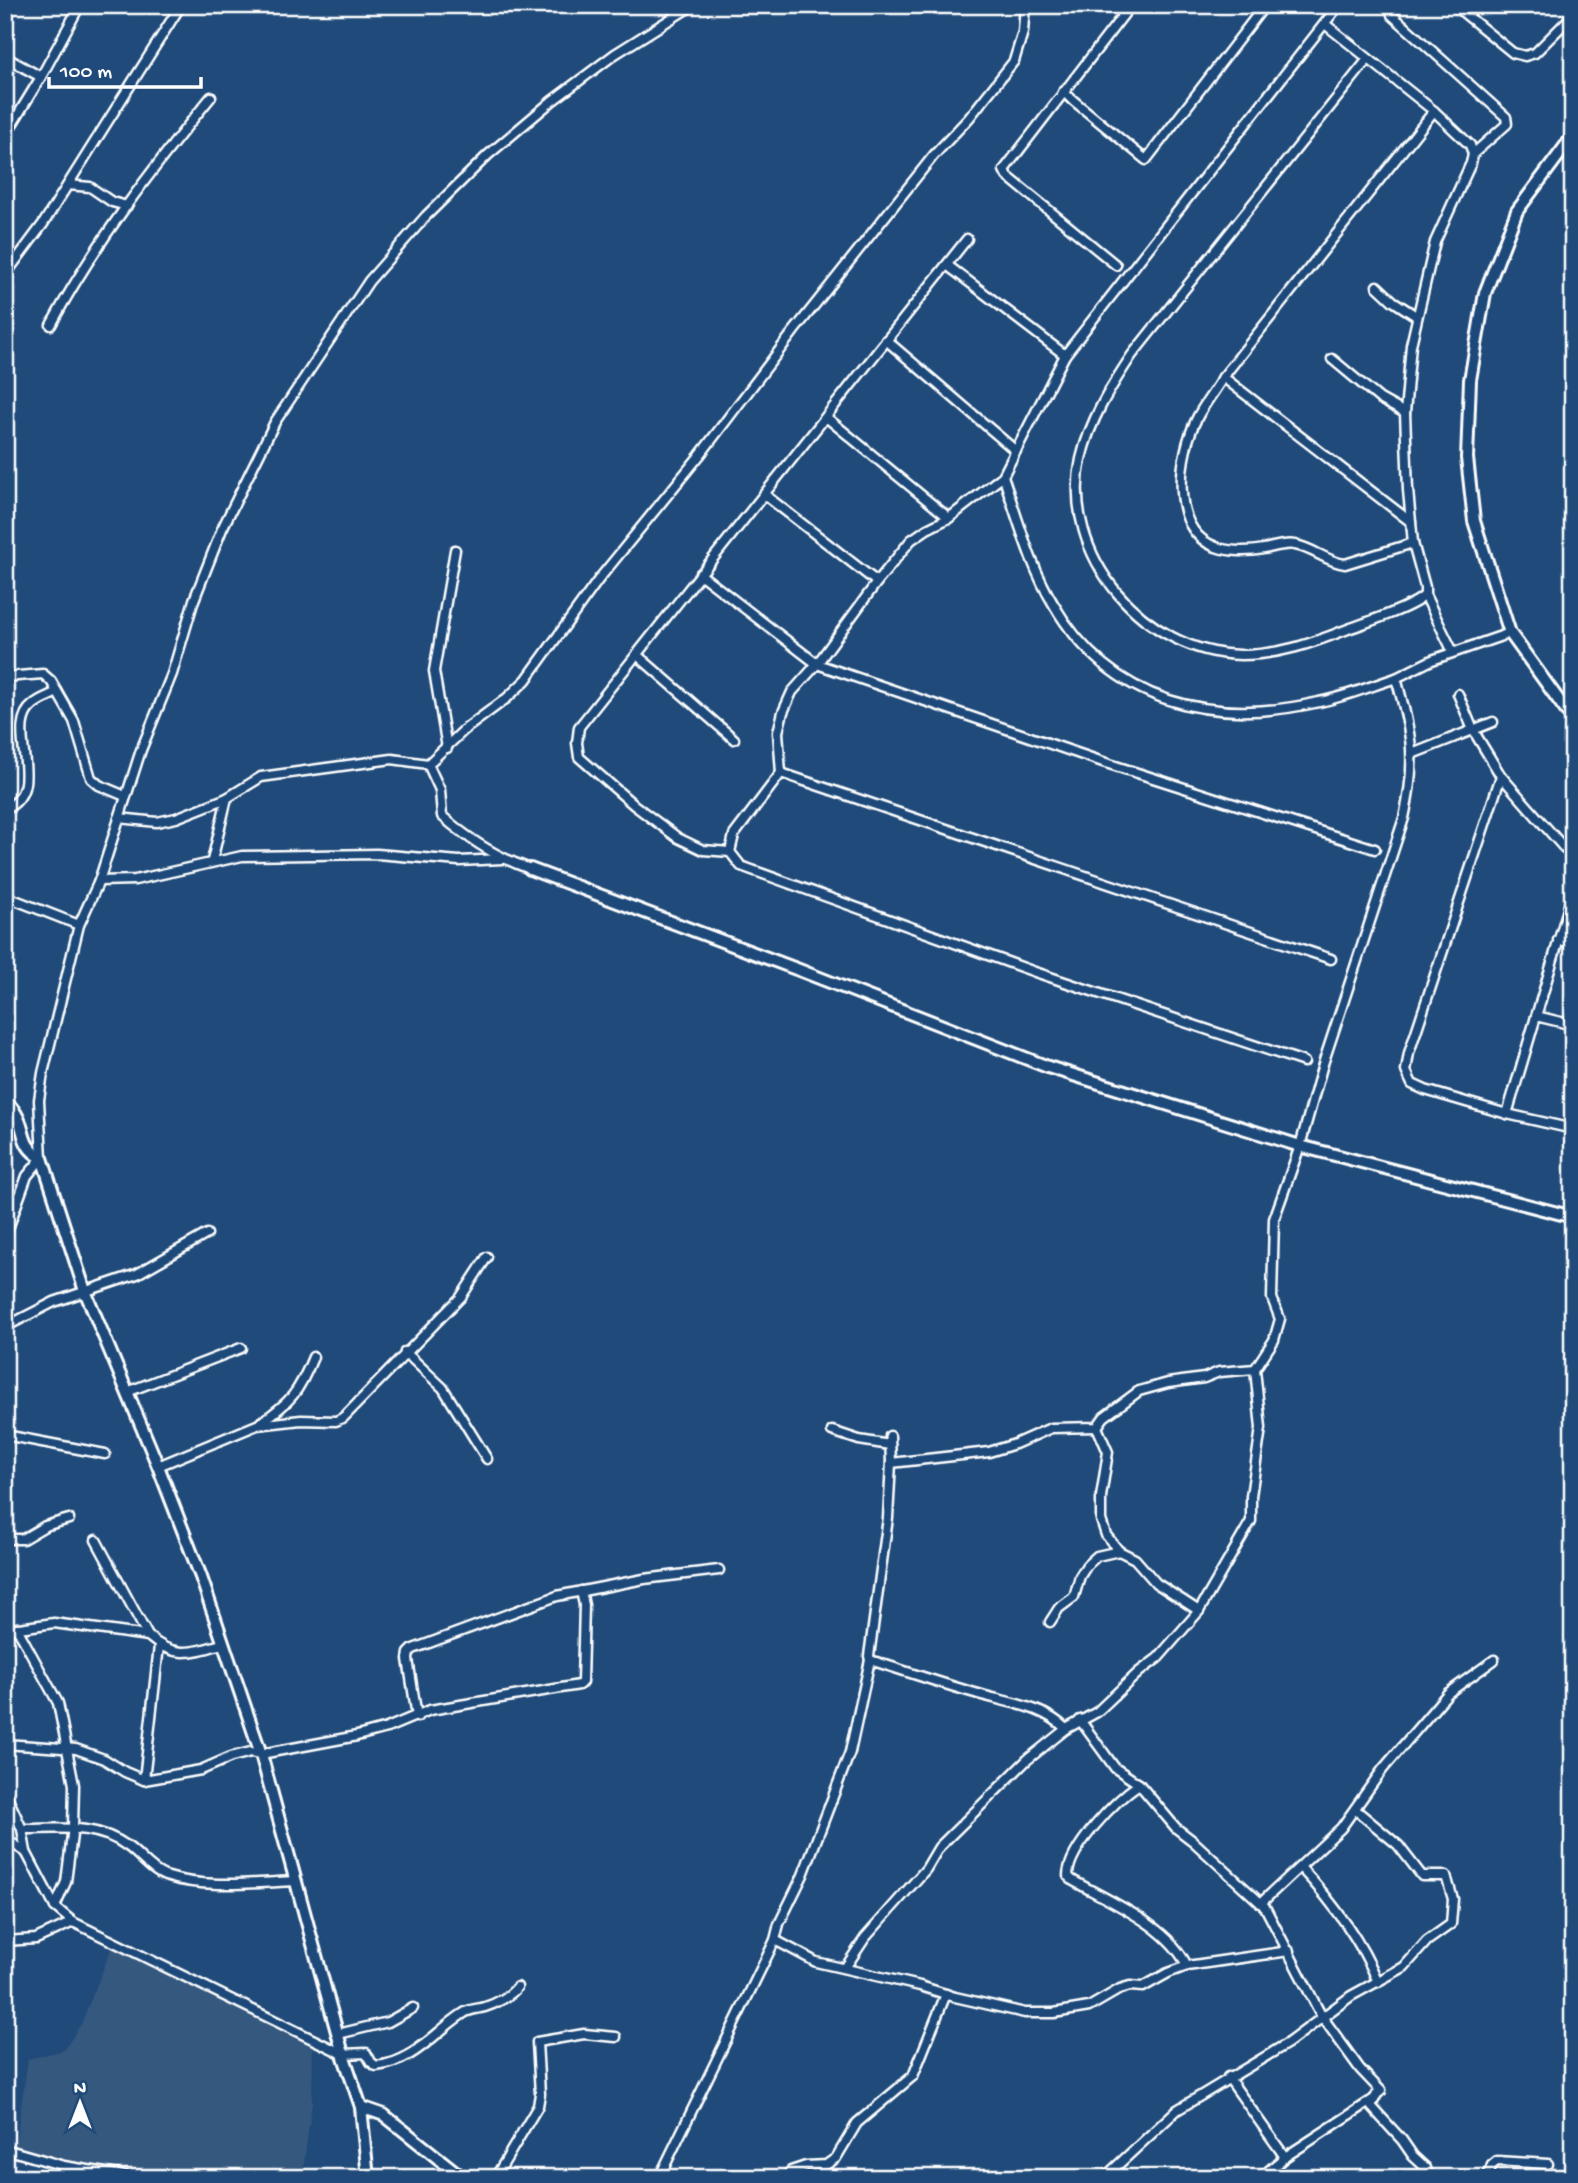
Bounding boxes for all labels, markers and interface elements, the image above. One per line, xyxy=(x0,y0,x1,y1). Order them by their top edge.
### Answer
scale bar xyxy=(49,46,201,90)
text: 100 m xyxy=(59,61,112,86)
north arrow xyxy=(46,2068,116,2138)
text: N xyxy=(74,2078,86,2101)

